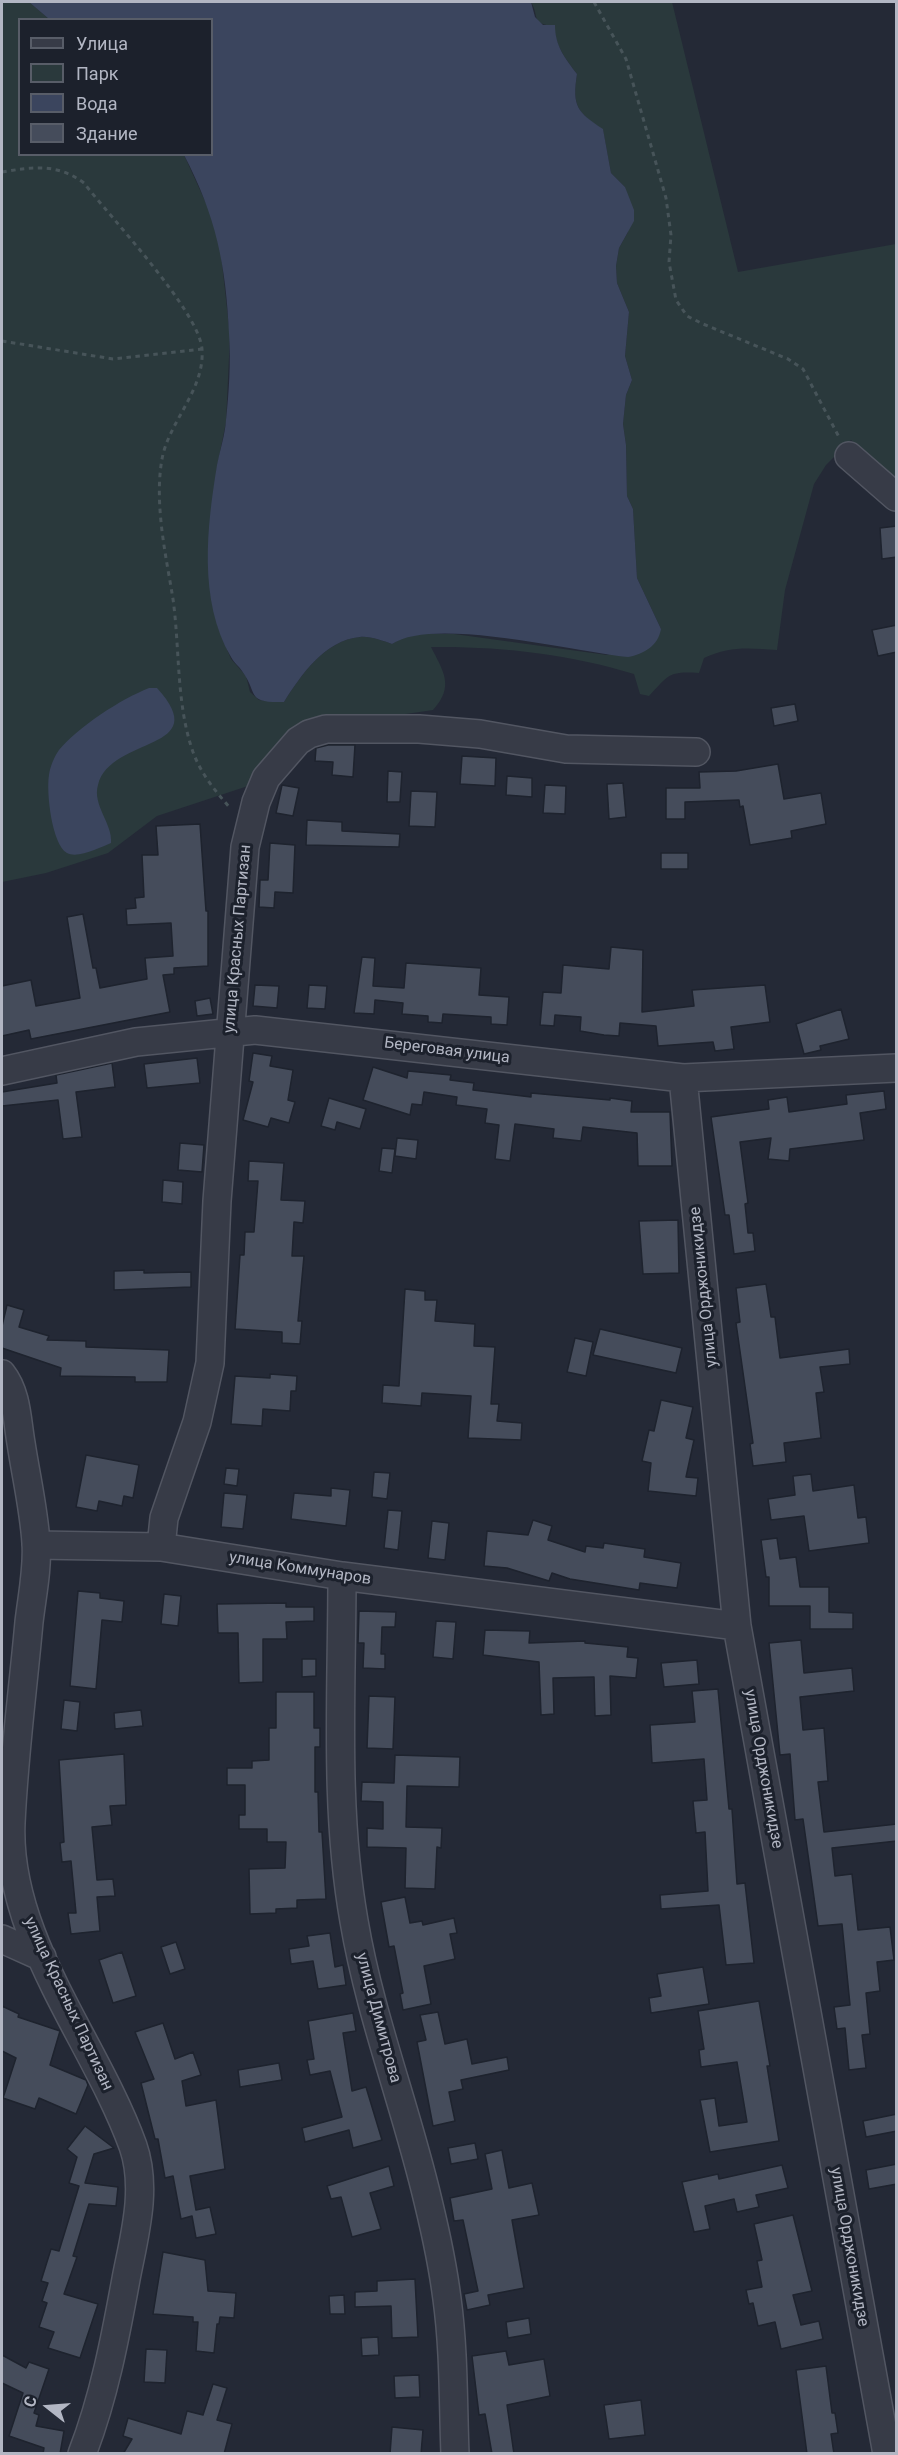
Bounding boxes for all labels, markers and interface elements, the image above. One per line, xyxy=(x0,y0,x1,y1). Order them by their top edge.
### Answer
legend xyxy=(18,18,213,156)
text: Улица xyxy=(76,33,128,54)
text: Парк xyxy=(76,63,118,84)
text: Вода xyxy=(76,93,118,114)
text: Здание xyxy=(76,123,138,144)
street label: улица Красных Партизан xyxy=(220,844,256,1034)
street label: Береговая улица xyxy=(383,1034,511,1068)
street label: улица Орджоникидзе xyxy=(686,1206,722,1368)
street label: улица Коммунаров xyxy=(228,1548,372,1590)
street label: улица Орджоникидзе xyxy=(740,1688,786,1850)
street label: улица Красных Партизан xyxy=(19,1914,117,2094)
street label: улица Димитрова xyxy=(351,1951,405,2085)
street label: улица Орджоникидзе xyxy=(826,2166,872,2328)
north arrow xyxy=(18,2377,78,2437)
text: С xyxy=(20,2394,41,2409)

